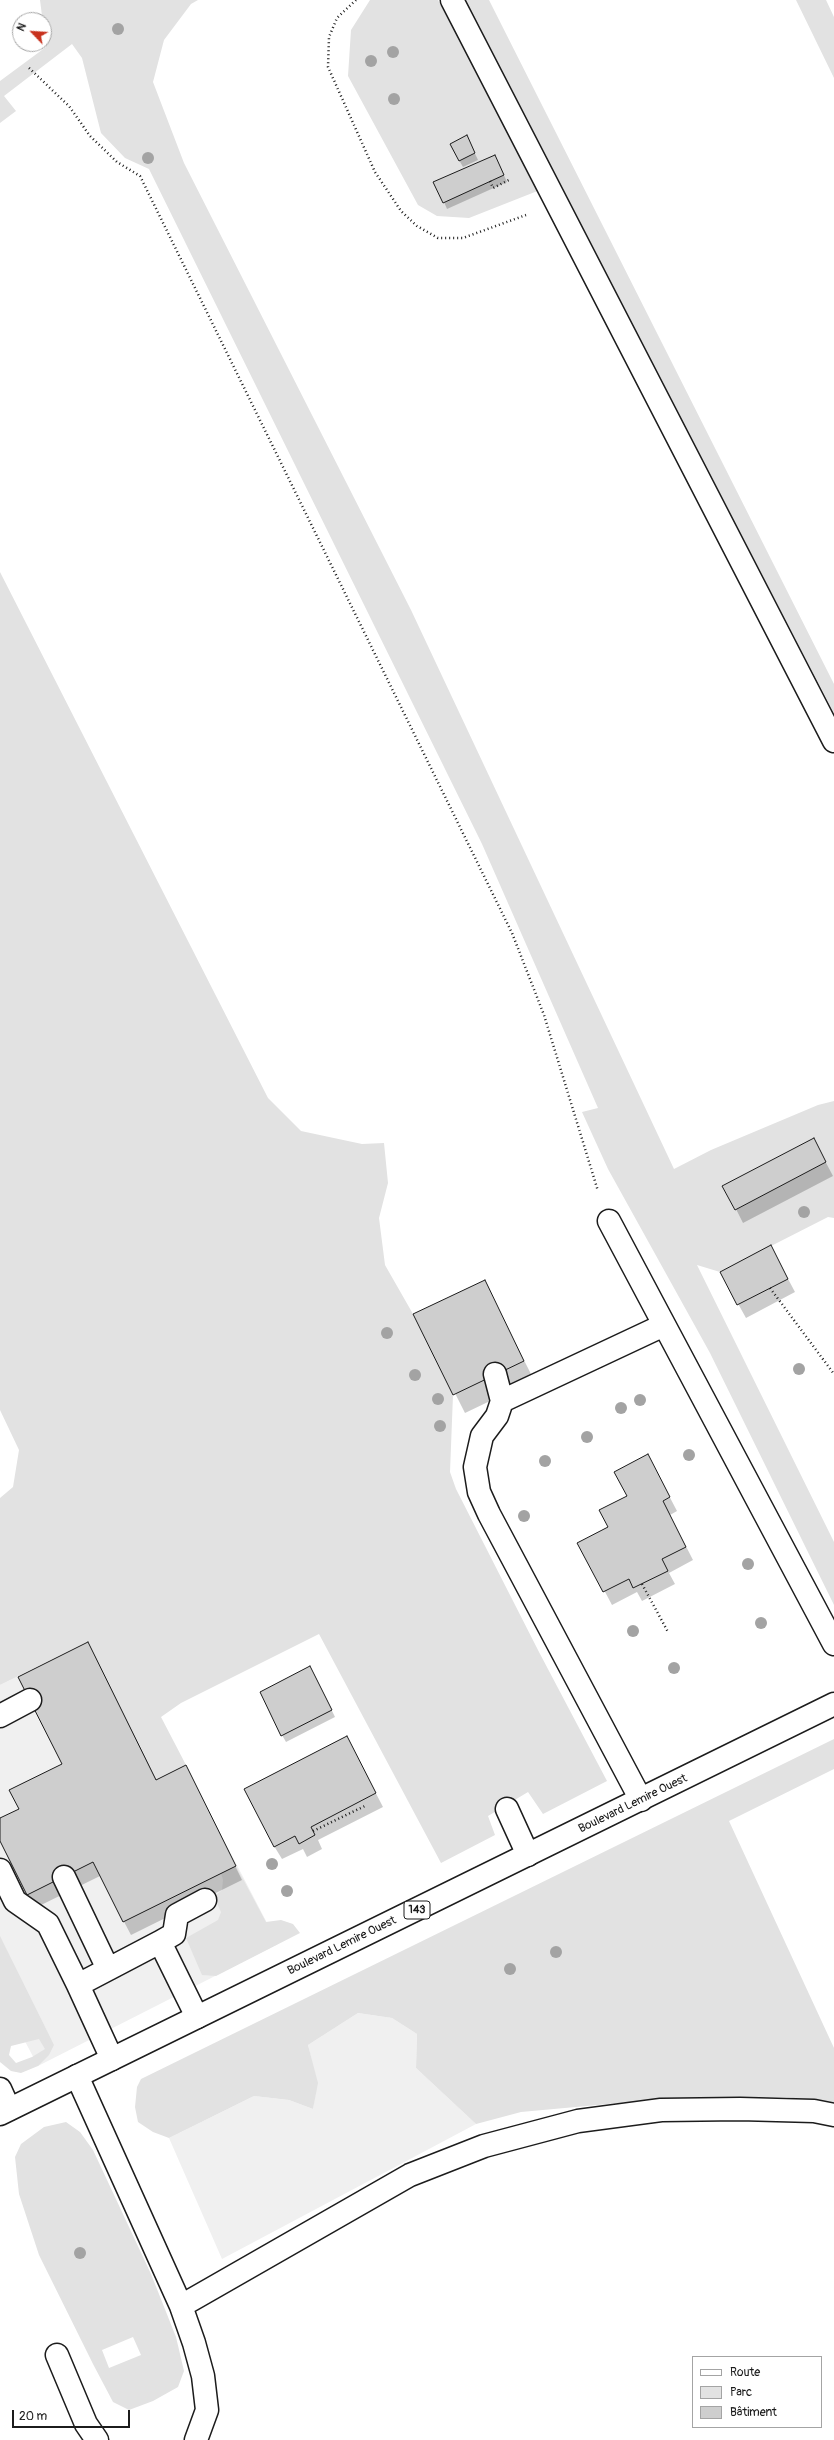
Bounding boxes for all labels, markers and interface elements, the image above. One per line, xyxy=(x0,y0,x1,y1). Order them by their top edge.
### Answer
north arrow xyxy=(12,12,52,52)
text: N xyxy=(14,21,29,33)
street label: Boulevard Lemire Ouest xyxy=(576,1771,690,1837)
road number: 143 xyxy=(404,1901,430,1919)
street label: Boulevard Lemire Ouest xyxy=(285,1913,399,1979)
legend xyxy=(692,2356,822,2428)
text: Route xyxy=(730,2365,760,2380)
text: Parc xyxy=(730,2385,752,2400)
scale bar xyxy=(14,2402,132,2428)
text: Bâtiment xyxy=(730,2405,777,2420)
text: 20 m xyxy=(19,2409,47,2424)

